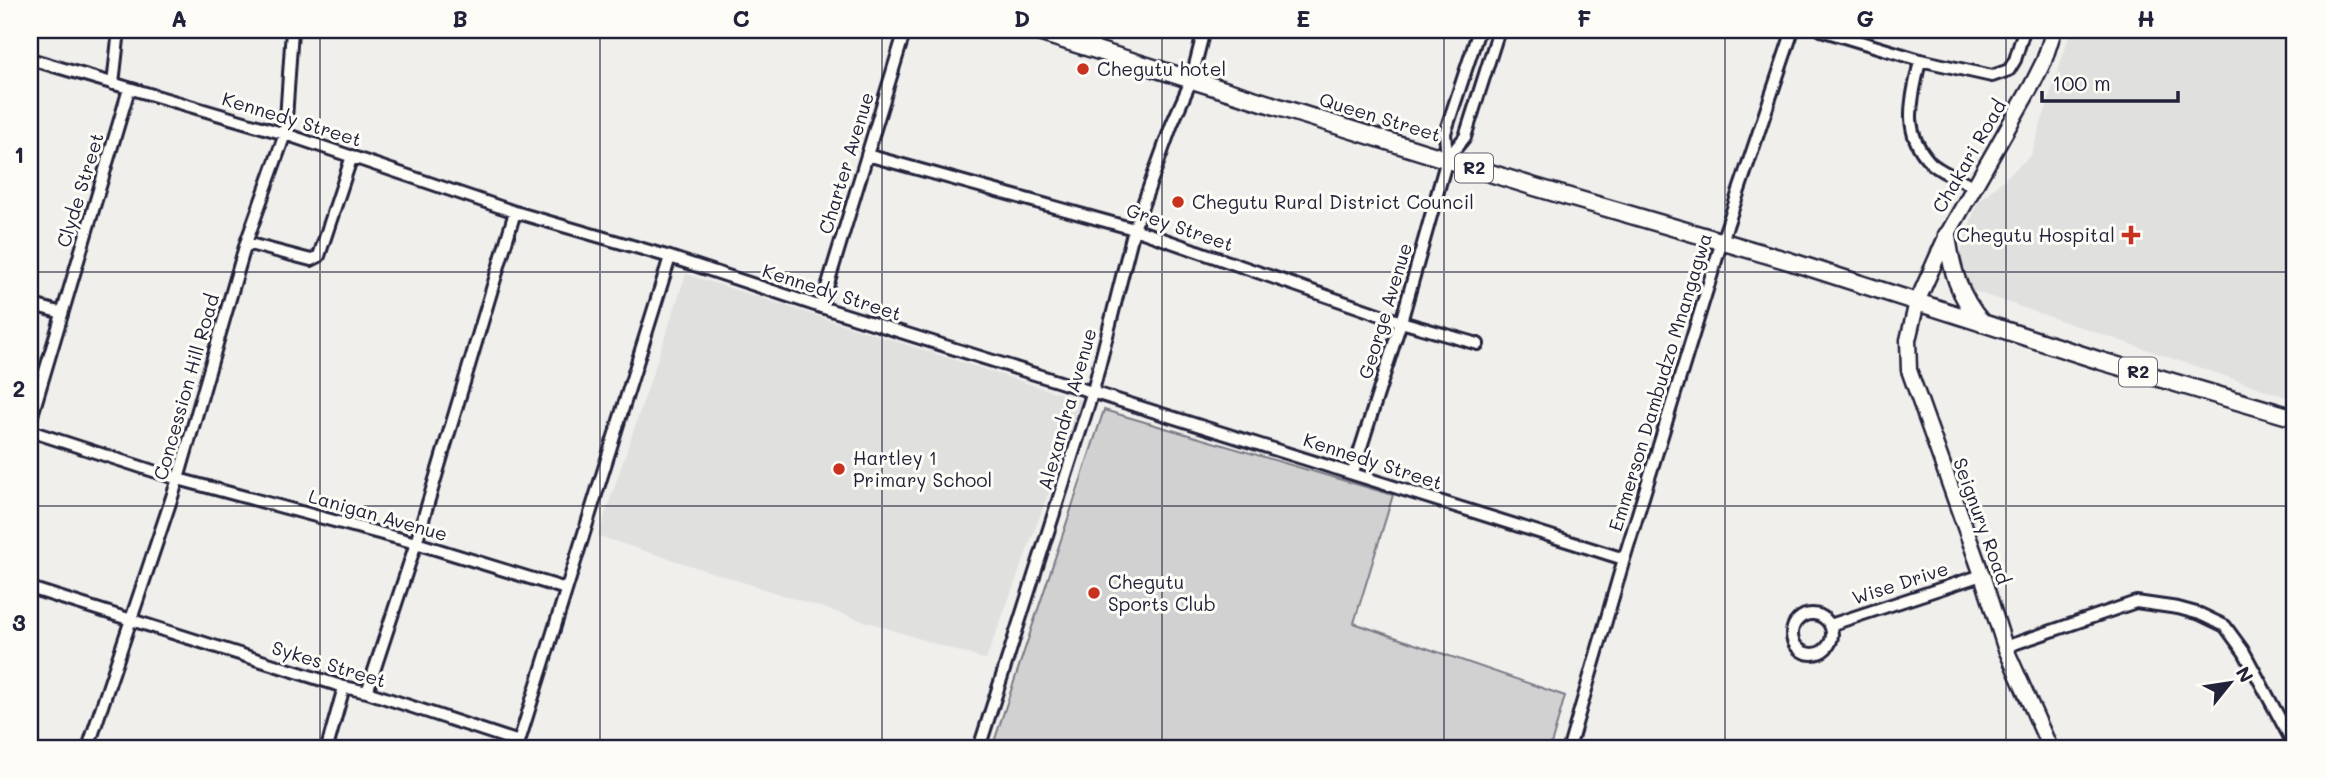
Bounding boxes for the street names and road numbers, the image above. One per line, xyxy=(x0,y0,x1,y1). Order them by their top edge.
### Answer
street label: Kennedy Street xyxy=(219,85,365,152)
street label: Queen Street xyxy=(1316,86,1444,147)
street label: Charter Avenue xyxy=(812,89,879,237)
street label: Chakari Road xyxy=(1926,95,2011,217)
street label: Clyde Street xyxy=(50,129,109,250)
road number: R2 xyxy=(1455,154,1493,182)
street label: Grey Street xyxy=(1123,196,1237,257)
street label: Emmerson Dambudzo Mnangagwa xyxy=(1602,230,1717,534)
street label: George Avenue xyxy=(1352,240,1417,382)
street label: Kennedy Street xyxy=(760,257,905,326)
street label: Concession Hill Road xyxy=(147,291,224,483)
street label: Alexandra Avenue xyxy=(1031,325,1102,493)
road number: R2 xyxy=(2119,358,2157,386)
street label: Kennedy Street xyxy=(1301,426,1446,495)
street label: Seignury Road xyxy=(1948,454,2017,588)
street label: Lanigan Avenue xyxy=(306,483,450,546)
street label: Wise Drive xyxy=(1849,555,1951,610)
street label: Sykes Street xyxy=(269,634,389,693)

